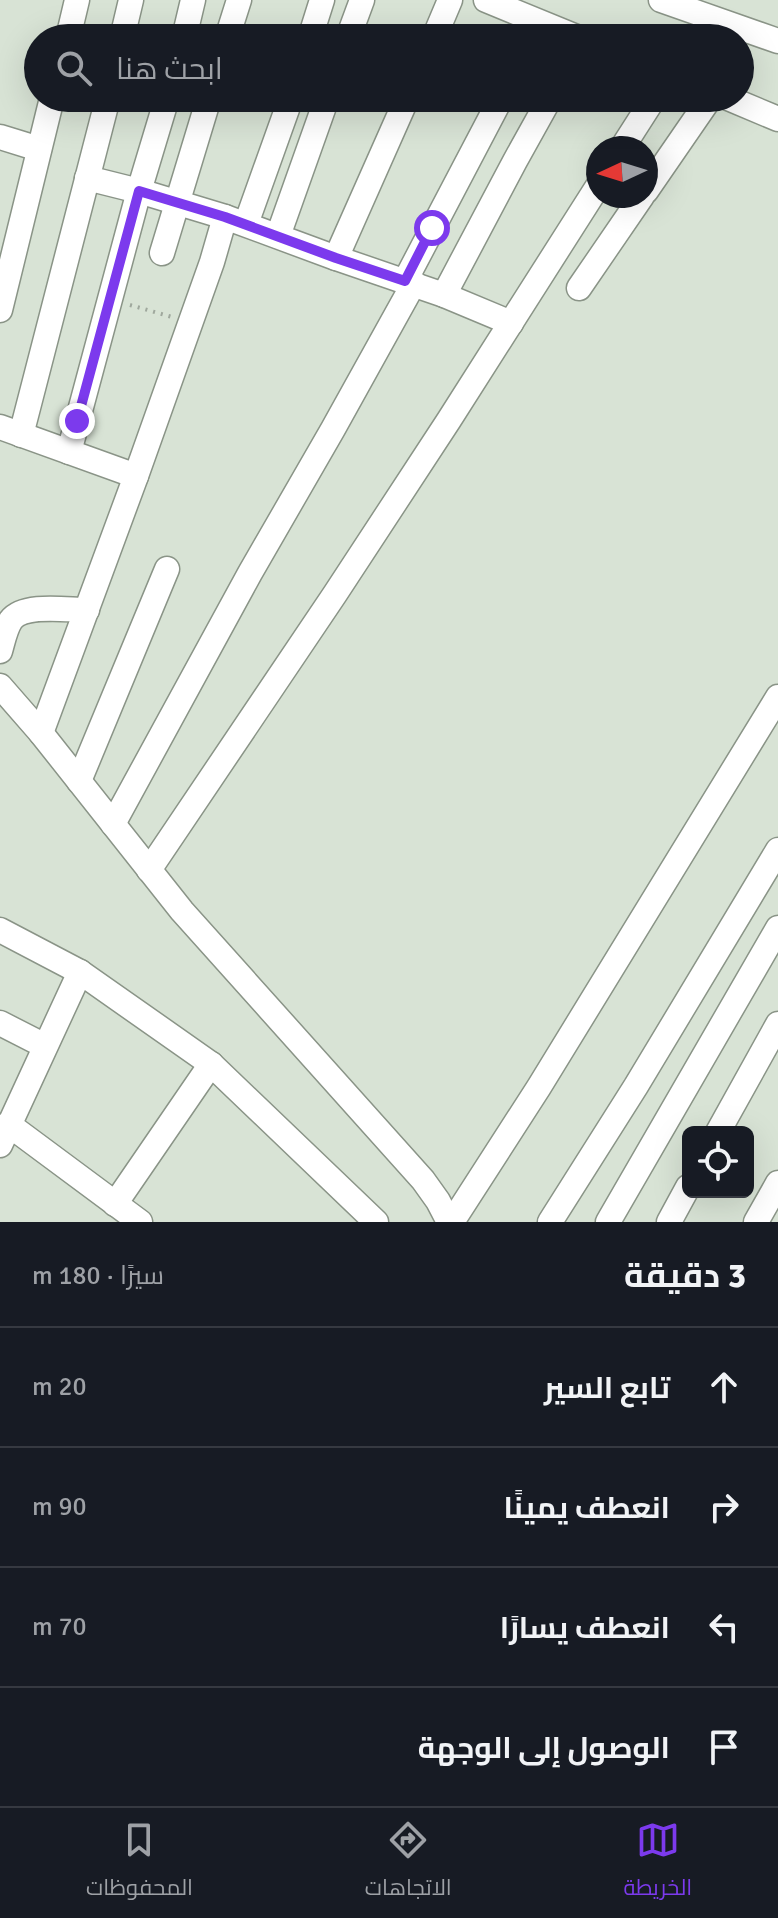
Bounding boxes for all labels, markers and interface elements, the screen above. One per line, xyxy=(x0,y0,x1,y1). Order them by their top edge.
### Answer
search box xyxy=(24,24,754,112)
icon: search xyxy=(52,46,96,90)
text: ابحث هنا xyxy=(116,51,223,88)
north arrow xyxy=(586,136,658,208)
route start xyxy=(414,210,450,246)
route end xyxy=(59,403,95,439)
map controls xyxy=(682,1126,754,1198)
button: locate xyxy=(682,1126,754,1198)
text: 3 دقيقة xyxy=(624,1255,746,1297)
text: سيرًا · 180 m xyxy=(32,1260,164,1292)
icon: ahead xyxy=(702,1365,746,1409)
text: تابع السير xyxy=(544,1370,670,1407)
text: 20 m xyxy=(32,1371,87,1403)
icon: right xyxy=(702,1485,746,1529)
text: انعطف يمينًا xyxy=(503,1490,670,1527)
text: 90 m xyxy=(32,1491,87,1523)
icon: left xyxy=(702,1605,746,1649)
text: انعطف يسارًا xyxy=(500,1610,670,1647)
text: 70 m xyxy=(32,1611,87,1643)
icon: arrive xyxy=(702,1725,746,1769)
text: الوصول إلى الوجهة xyxy=(418,1730,670,1767)
tab: المحفوظات xyxy=(86,1818,193,1908)
tab: الاتجاهات xyxy=(365,1818,452,1908)
tab: الخريطة xyxy=(623,1818,692,1908)

